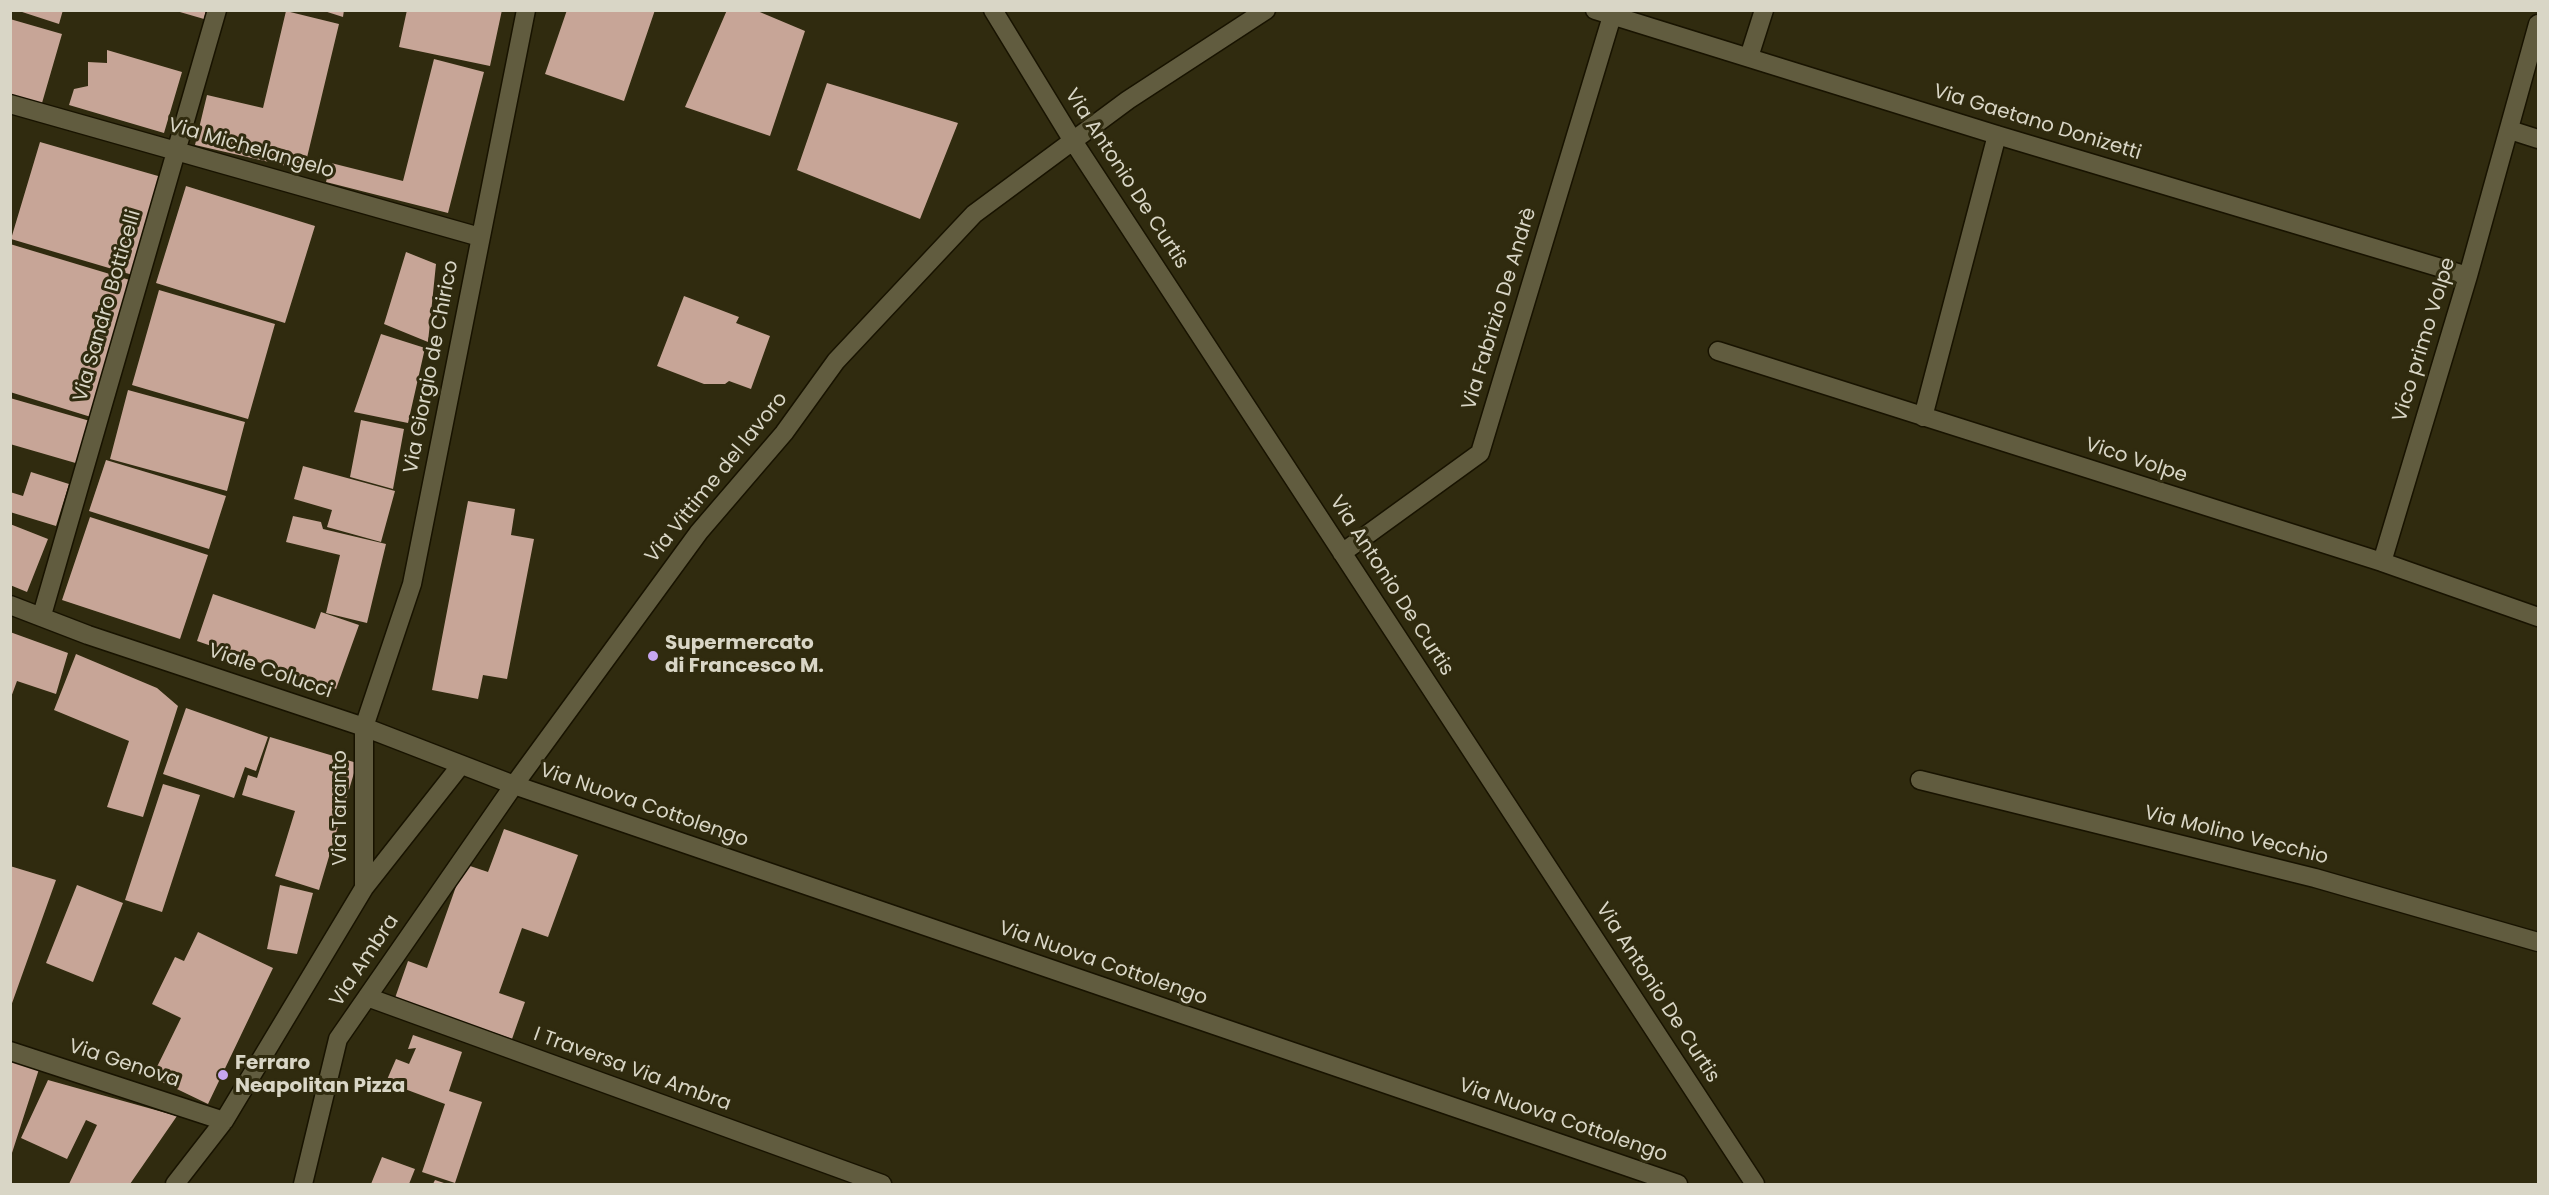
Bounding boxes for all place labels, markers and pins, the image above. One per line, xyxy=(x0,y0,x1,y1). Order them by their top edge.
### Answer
place label: Supermercato di Francesco M. xyxy=(665,632,824,679)
marker: Supermercato di Francesco M. xyxy=(646,649,660,663)
place label: Ferraro Neapolitan Pizza xyxy=(235,1052,405,1099)
marker: Ferraro Neapolitan Pizza xyxy=(216,1068,230,1082)

